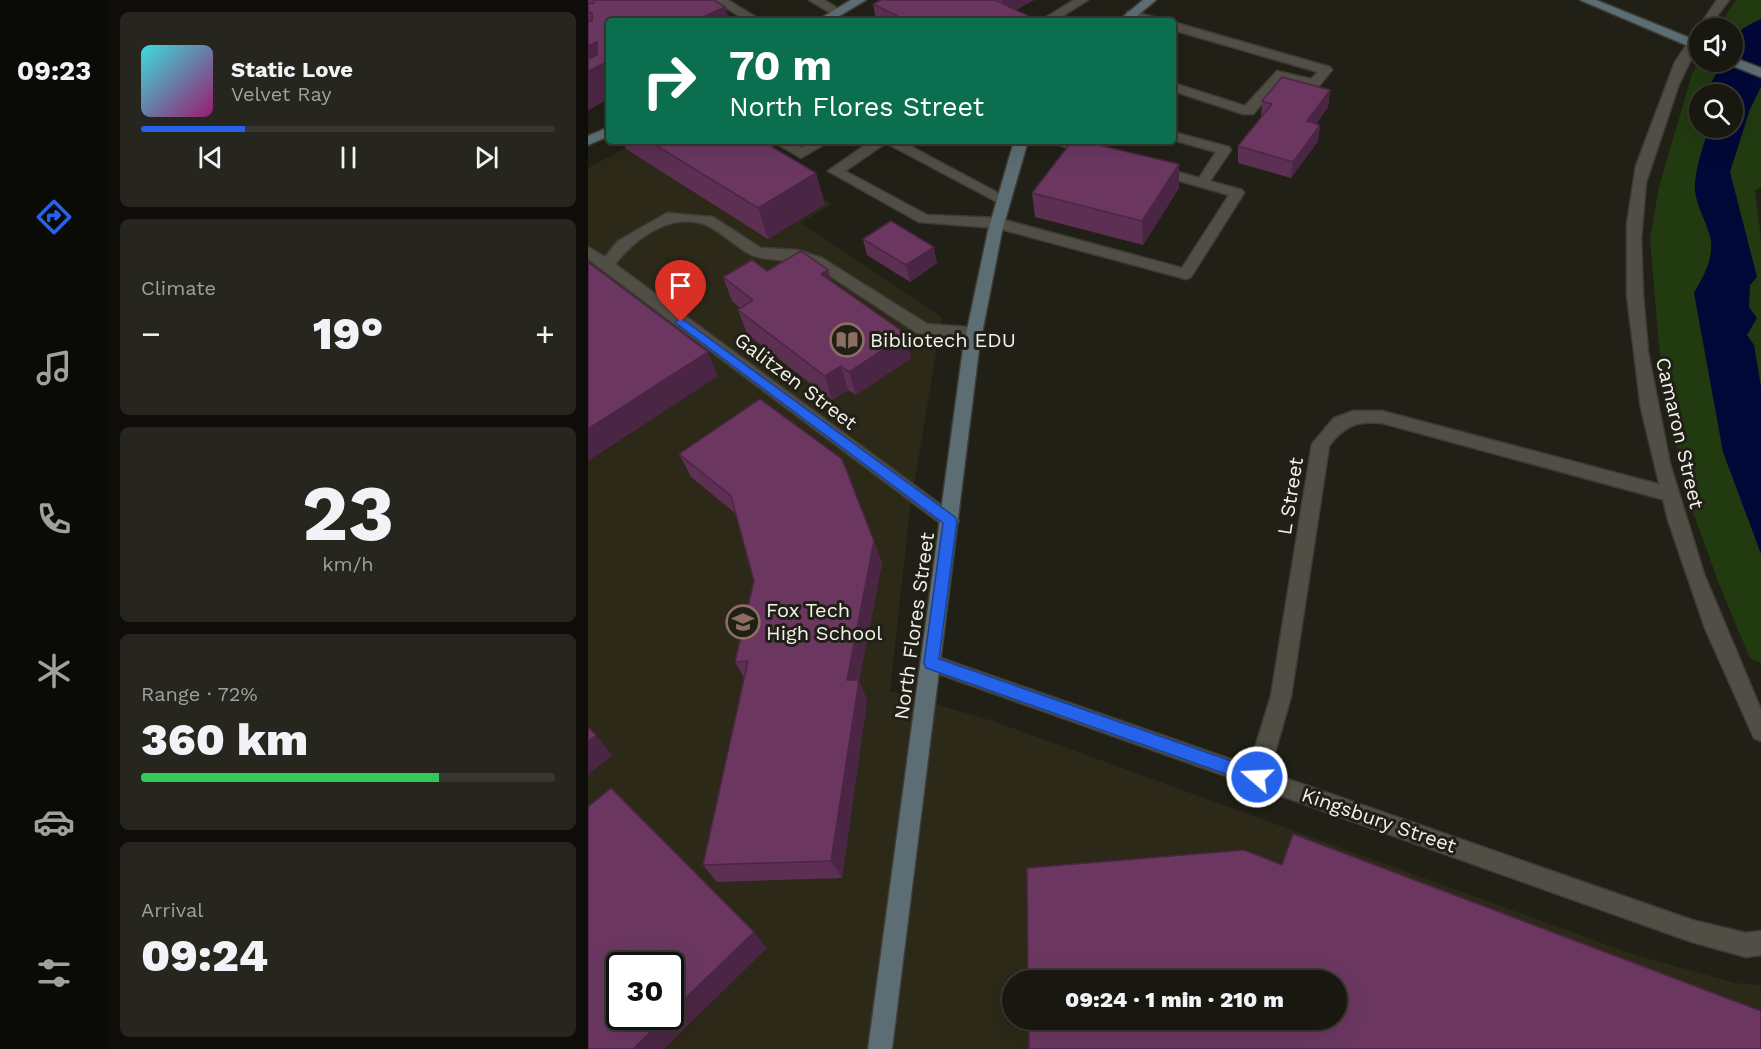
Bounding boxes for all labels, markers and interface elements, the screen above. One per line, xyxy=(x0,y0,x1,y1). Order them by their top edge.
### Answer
map controls xyxy=(1689,18,1743,138)
button: sound xyxy=(1689,18,1743,72)
text: 70 m xyxy=(729,41,832,90)
icon: right xyxy=(630,42,708,120)
text: 09:23 xyxy=(17,55,91,87)
text: Static Love xyxy=(231,57,353,82)
text: Velvet Ray xyxy=(231,82,332,106)
button: search xyxy=(1689,84,1743,138)
text: North Flores Street xyxy=(729,91,984,123)
icon: previous xyxy=(194,141,227,174)
icon: pause xyxy=(332,141,365,174)
icon: next xyxy=(470,141,503,174)
icon: directions xyxy=(33,196,75,238)
pin xyxy=(655,260,706,322)
icon: arrive xyxy=(664,269,697,302)
text: Climate xyxy=(141,276,216,300)
text: 19° xyxy=(313,307,383,360)
text: − xyxy=(141,314,161,353)
text: + xyxy=(535,314,555,353)
library icon: Bibliotech EDU xyxy=(829,322,865,358)
street label: Galitzen Street xyxy=(730,327,862,435)
place label: Bibliotech EDU xyxy=(870,328,1016,352)
icon: music xyxy=(33,347,75,389)
street label: Camaron Street xyxy=(1651,355,1709,512)
street label: L Street xyxy=(1272,455,1308,537)
text: 23 xyxy=(302,467,394,559)
icon: phone xyxy=(33,498,75,540)
street label: North Flores Street xyxy=(889,530,939,721)
text: km/h xyxy=(322,552,374,576)
place label: Fox Tech High School xyxy=(766,598,882,645)
school or university icon: Fox Tech High School xyxy=(725,604,761,640)
icon: climate xyxy=(33,650,75,692)
text: Range · 72% xyxy=(141,682,258,706)
text: 360 km xyxy=(141,713,308,766)
position arrow xyxy=(1225,745,1289,809)
street label: Kingsbury Street xyxy=(1299,782,1460,858)
icon: car xyxy=(33,801,75,843)
text: Arrival xyxy=(141,898,203,922)
text: 09:24 xyxy=(141,929,268,982)
icon: filters xyxy=(33,952,75,994)
speed limit sign: 30 xyxy=(606,952,684,1030)
text: 09:24 · 1 min · 210 m xyxy=(1065,987,1284,1012)

